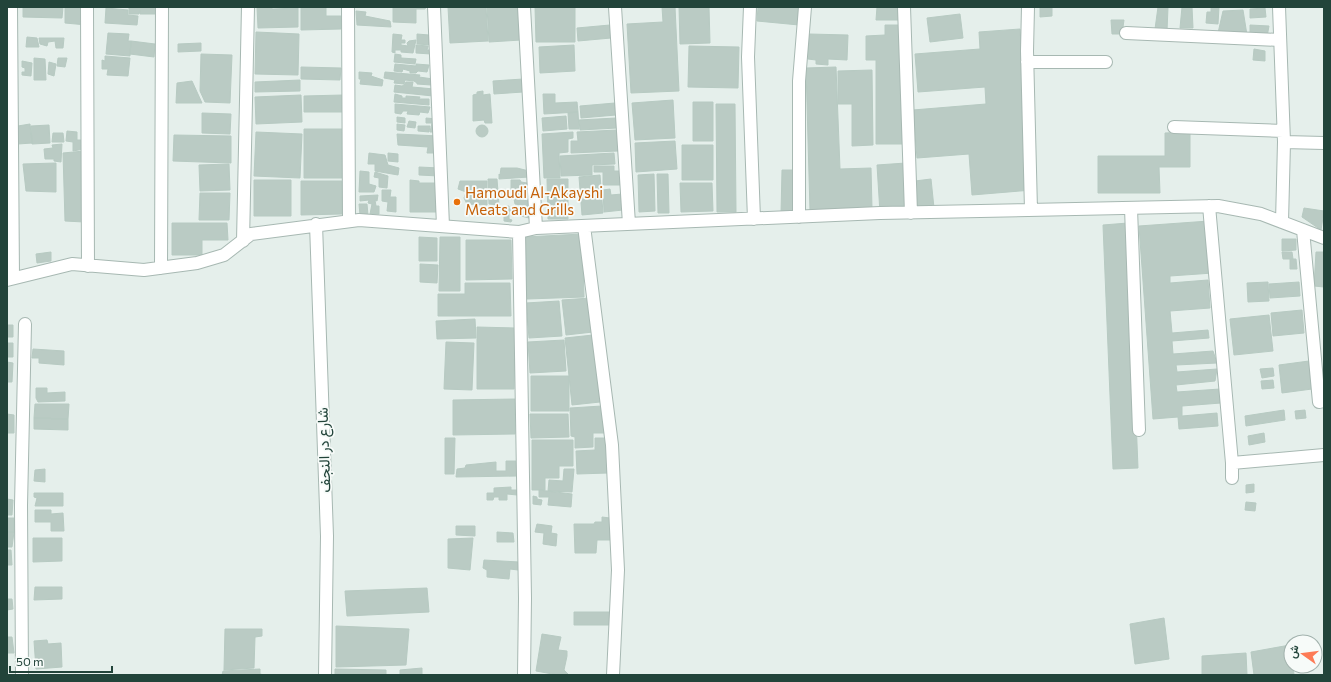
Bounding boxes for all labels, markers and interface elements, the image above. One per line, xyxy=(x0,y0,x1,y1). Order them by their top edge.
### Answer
place label: Hamoudi Al-Akayshi Meats and Grills xyxy=(465,183,603,218)
marker: Hamoudi Al-Akayshi Meats and Grills xyxy=(452,197,462,207)
street label: شارع در النجف xyxy=(313,407,336,493)
north arrow xyxy=(1283,634,1323,674)
text: ش xyxy=(1285,643,1302,660)
scale bar xyxy=(10,648,112,674)
text: 50 m xyxy=(16,654,44,668)

